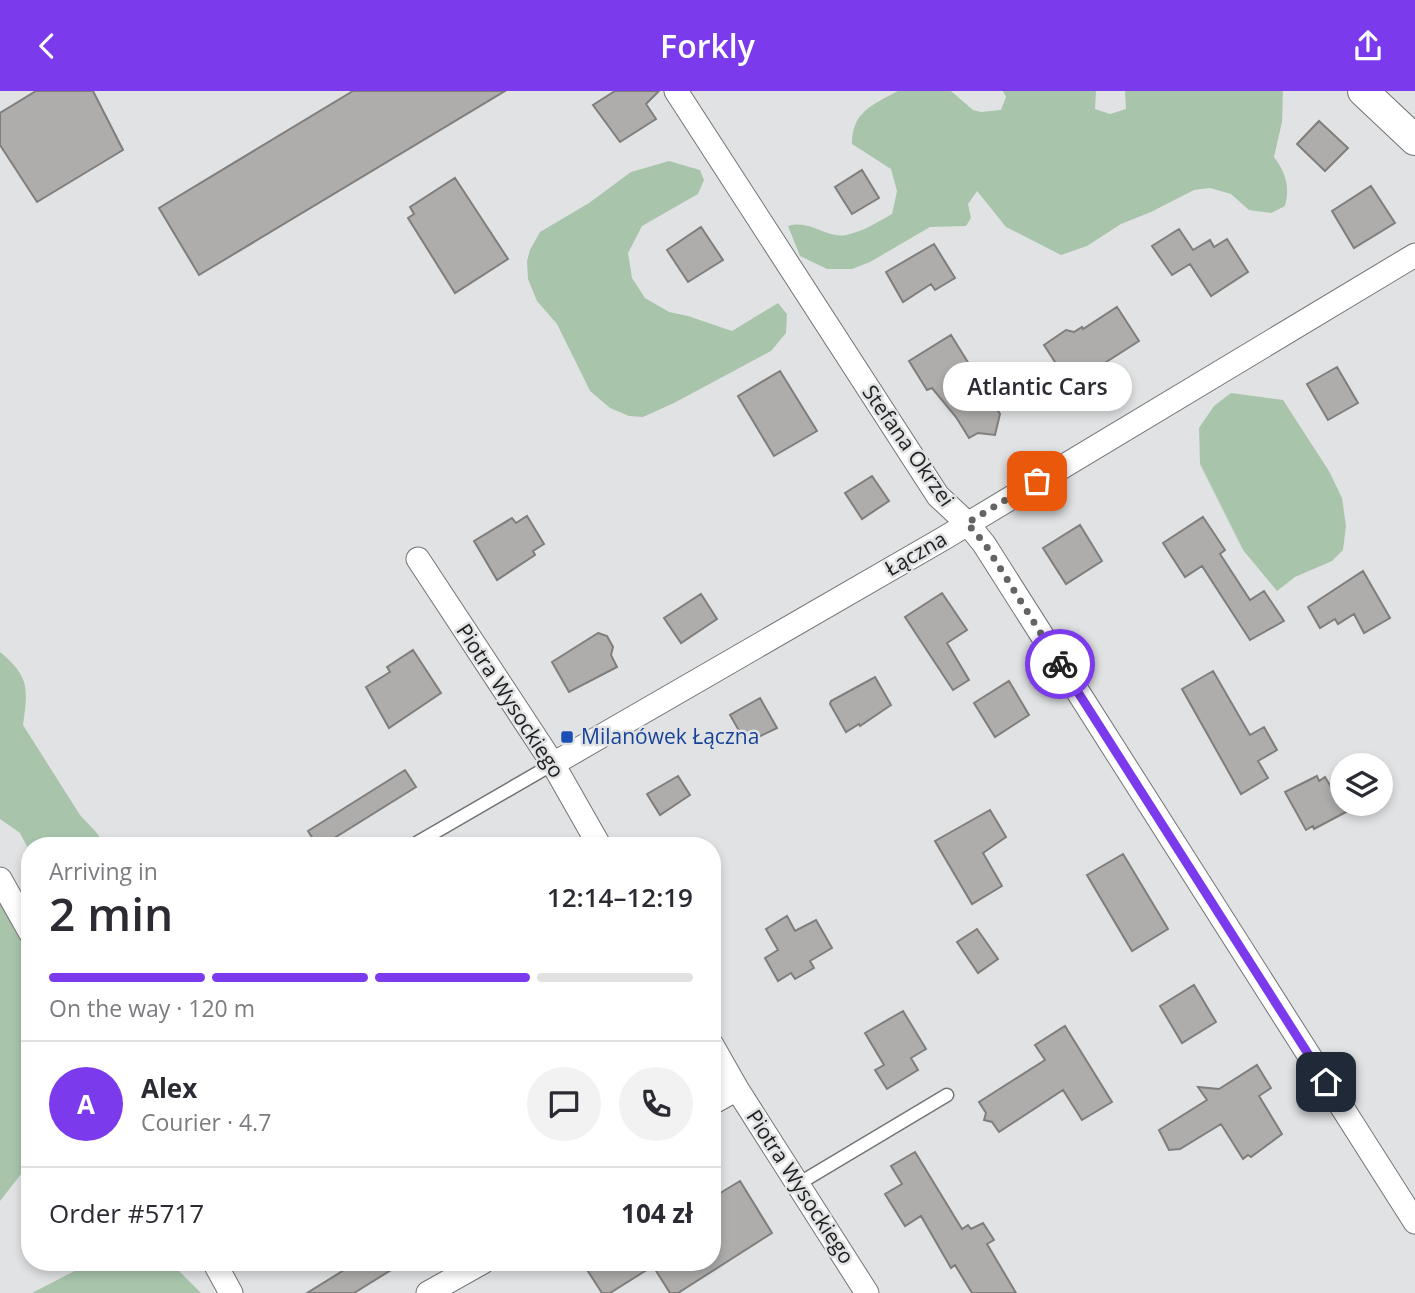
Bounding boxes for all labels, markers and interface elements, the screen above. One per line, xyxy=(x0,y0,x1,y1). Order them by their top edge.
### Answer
text: Forkly xyxy=(660,24,755,67)
icon: back xyxy=(28,27,66,65)
icon: share xyxy=(1349,27,1387,65)
callout: Atlantic Cars xyxy=(942,362,1132,411)
text: Atlantic Cars xyxy=(967,370,1108,402)
street label: Stefana Okrzei xyxy=(857,379,961,512)
pin xyxy=(1007,451,1067,511)
icon: bag xyxy=(1018,462,1056,500)
street label: Łączna xyxy=(879,524,952,582)
street label: Piotra Wysockiego xyxy=(450,618,571,783)
courier xyxy=(1025,629,1095,699)
icon: bike xyxy=(1041,645,1079,683)
place label: Milanówek Łączna xyxy=(581,722,759,750)
marker: Milanówek Łączna xyxy=(559,729,575,745)
map controls xyxy=(1330,753,1393,816)
button: layers xyxy=(1330,753,1393,816)
text: Arriving in xyxy=(49,855,158,887)
text: 12:14–12:19 xyxy=(547,879,693,915)
text: 2 min xyxy=(49,882,173,944)
text: On the way · 120 m xyxy=(49,992,255,1024)
pin xyxy=(1296,1052,1356,1112)
icon: home xyxy=(1307,1063,1345,1101)
button: chat xyxy=(527,1067,601,1141)
button: phone xyxy=(619,1067,693,1141)
text: Alex xyxy=(141,1070,197,1106)
text: A xyxy=(77,1086,95,1122)
street label: Piotra Wysockiego xyxy=(740,1104,861,1269)
text: Courier · 4.7 xyxy=(141,1106,271,1138)
text: Order #5717 xyxy=(49,1195,204,1231)
text: 104 zł xyxy=(621,1195,693,1231)

